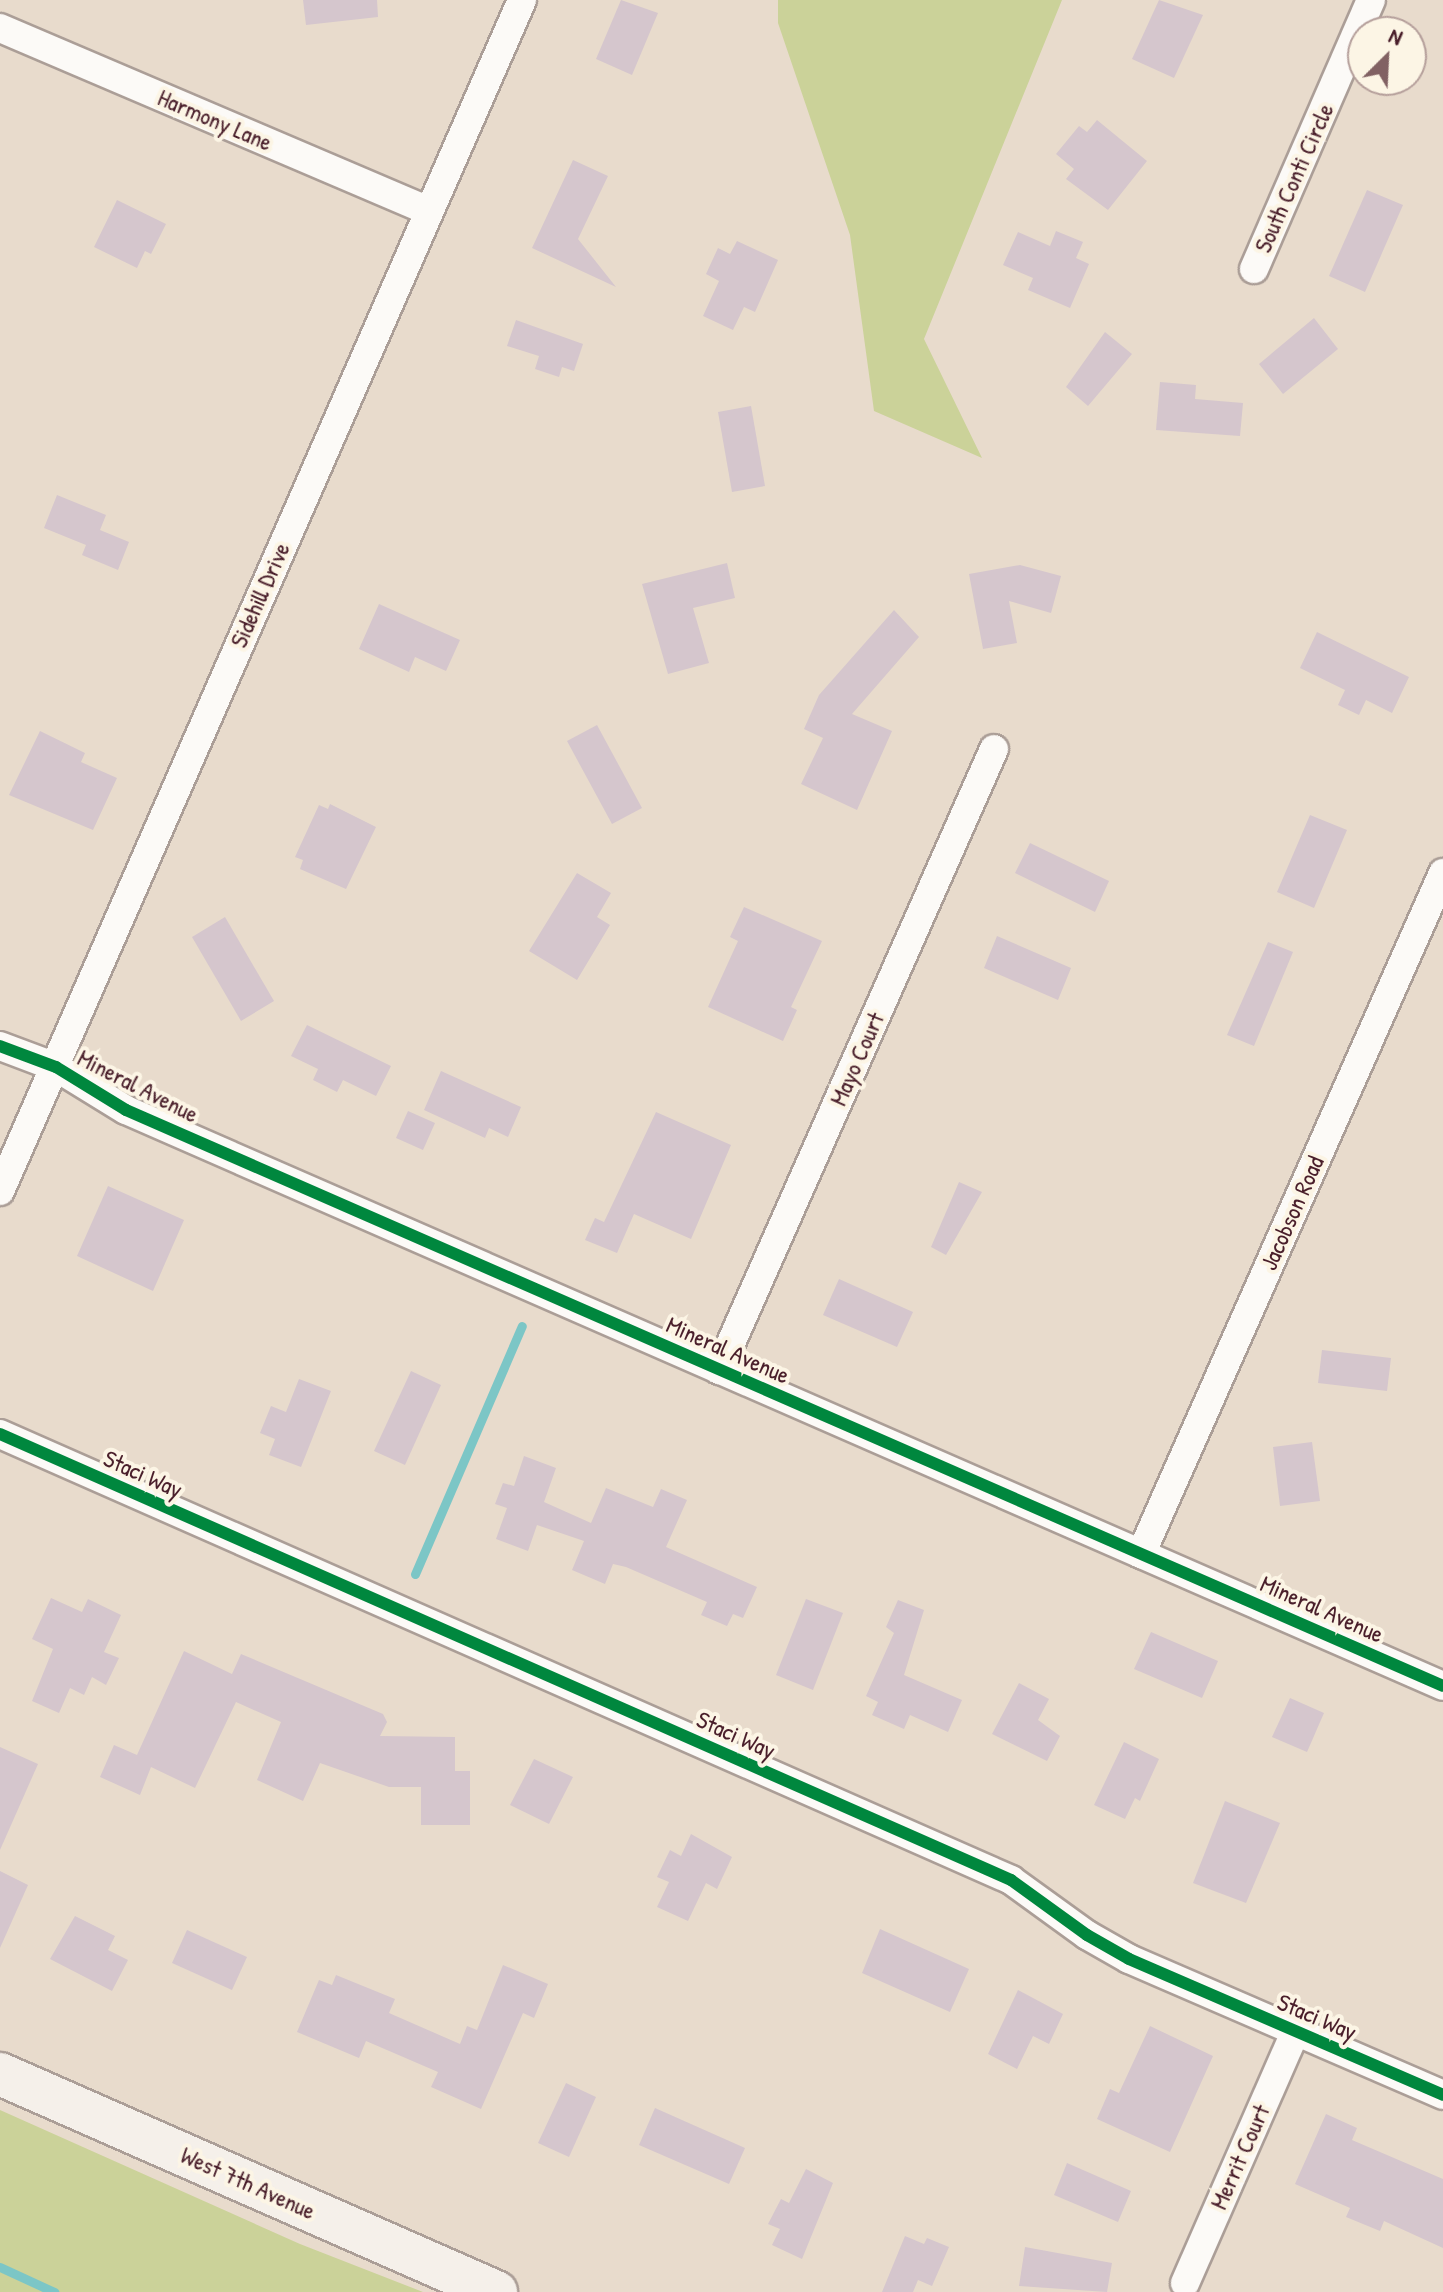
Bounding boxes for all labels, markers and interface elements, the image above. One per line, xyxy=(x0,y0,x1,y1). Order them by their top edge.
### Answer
north arrow xyxy=(1347,16,1427,96)
text: N xyxy=(1384,20,1407,52)
street label: Harmony Lane xyxy=(154,83,276,157)
street label: South Conti Circle xyxy=(1248,99,1340,257)
street label: Sidehill Drive xyxy=(224,538,296,652)
street label: Mayo Court xyxy=(824,1008,890,1110)
street label: Mineral Avenue xyxy=(73,1043,203,1129)
street label: Jacobson Road xyxy=(1254,1152,1330,1274)
street label: Mineral Avenue xyxy=(662,1310,794,1390)
street label: Staci Way xyxy=(99,1444,187,1504)
street label: Mineral Avenue xyxy=(1256,1569,1388,1649)
street label: Staci Way xyxy=(692,1705,780,1765)
street label: Staci Way xyxy=(1273,1987,1361,2047)
street label: Merrit Court xyxy=(1204,2100,1276,2214)
street label: West 7th Avenue xyxy=(176,2141,320,2225)

